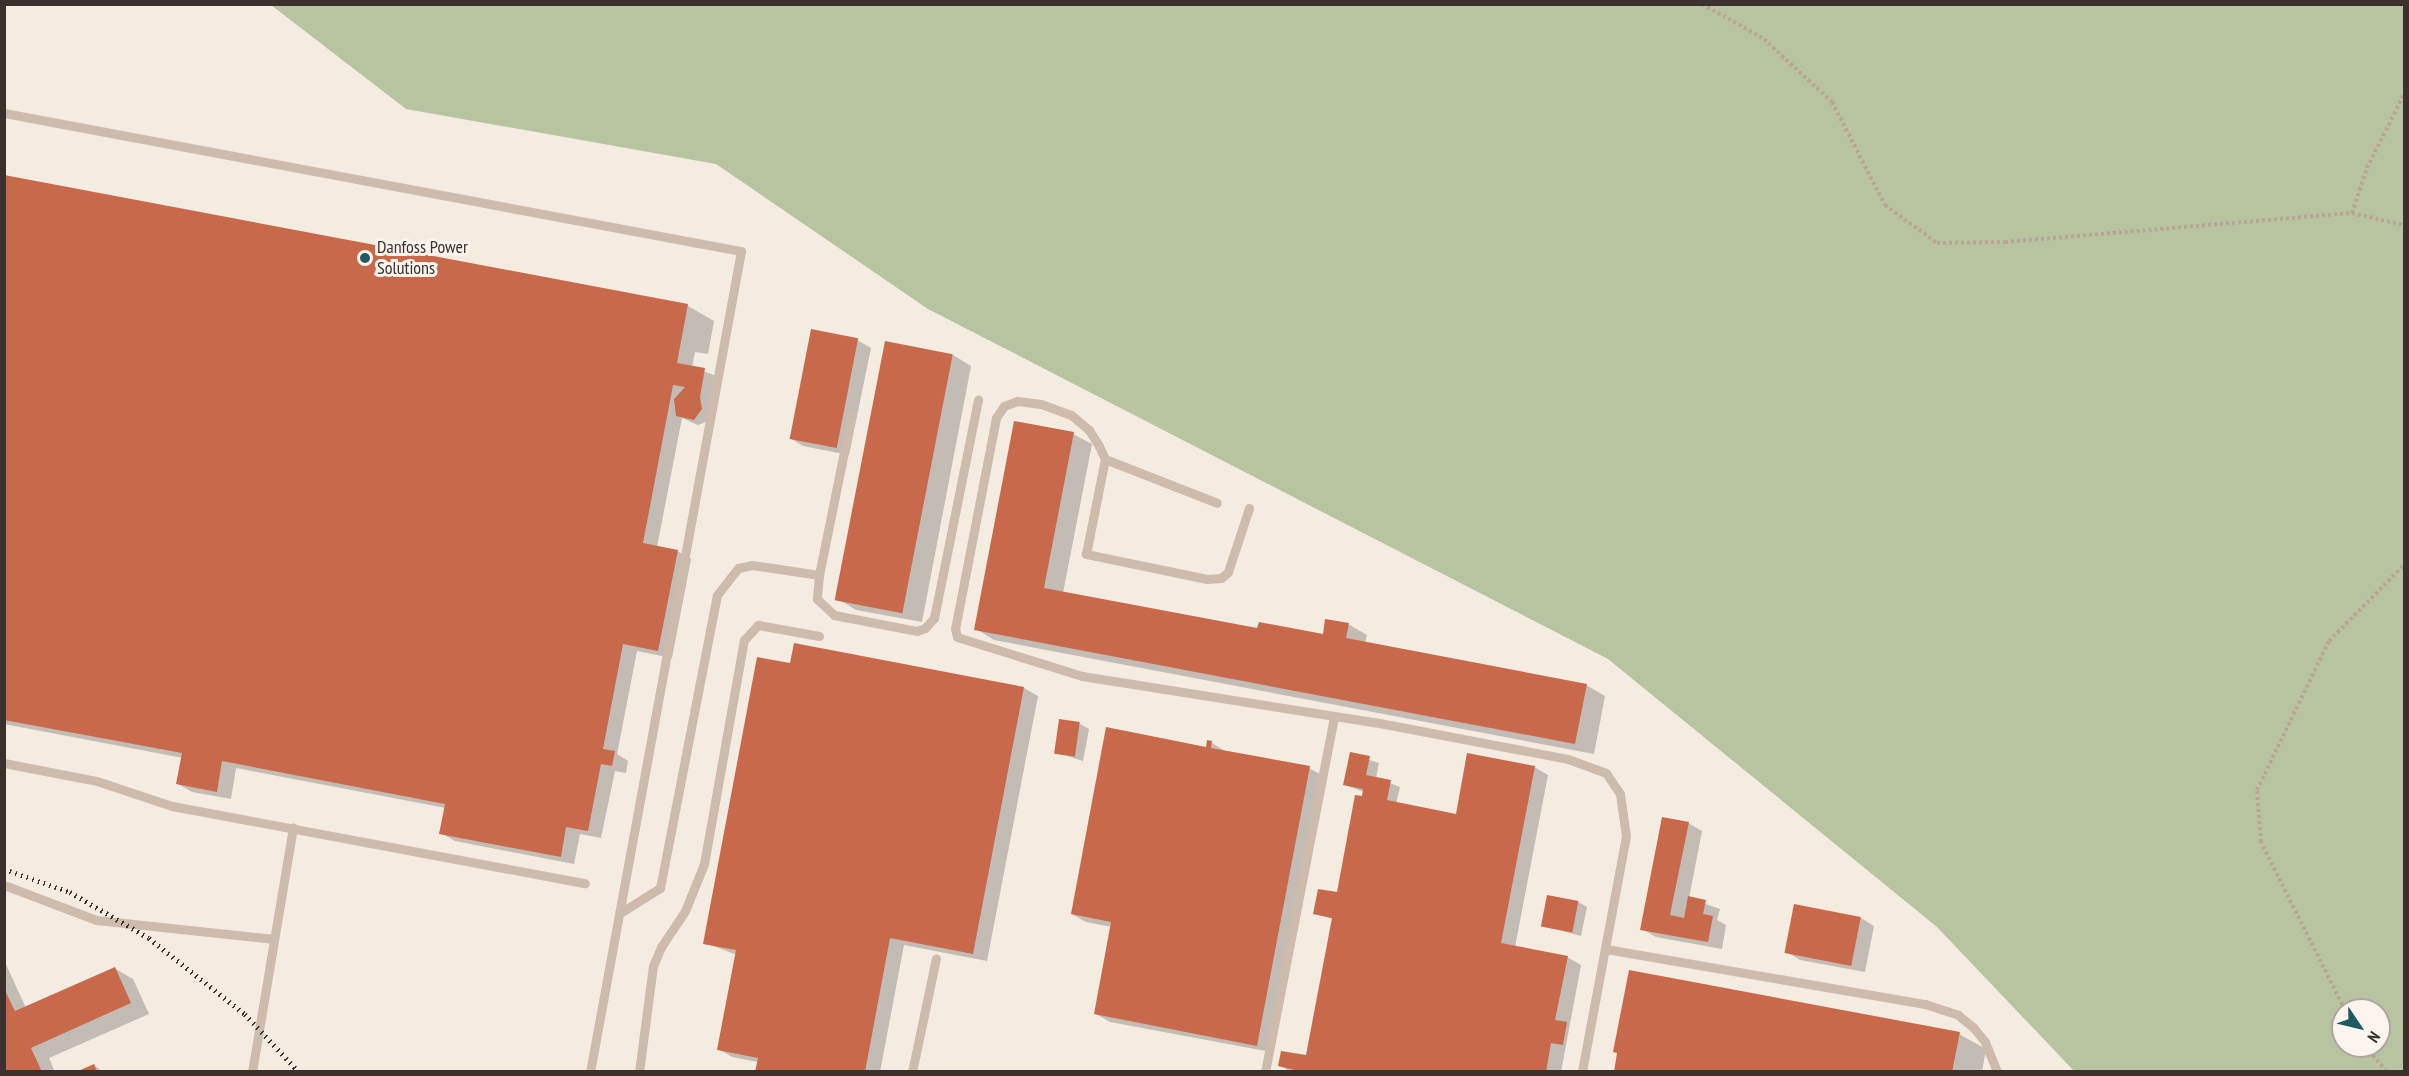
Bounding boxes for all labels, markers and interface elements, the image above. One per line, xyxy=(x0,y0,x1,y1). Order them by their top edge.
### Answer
place label: Danfoss Power Solutions xyxy=(377,237,468,280)
marker: Danfoss Power Solutions xyxy=(358,251,372,265)
north arrow xyxy=(2331,998,2391,1058)
text: N xyxy=(2363,1028,2385,1046)

